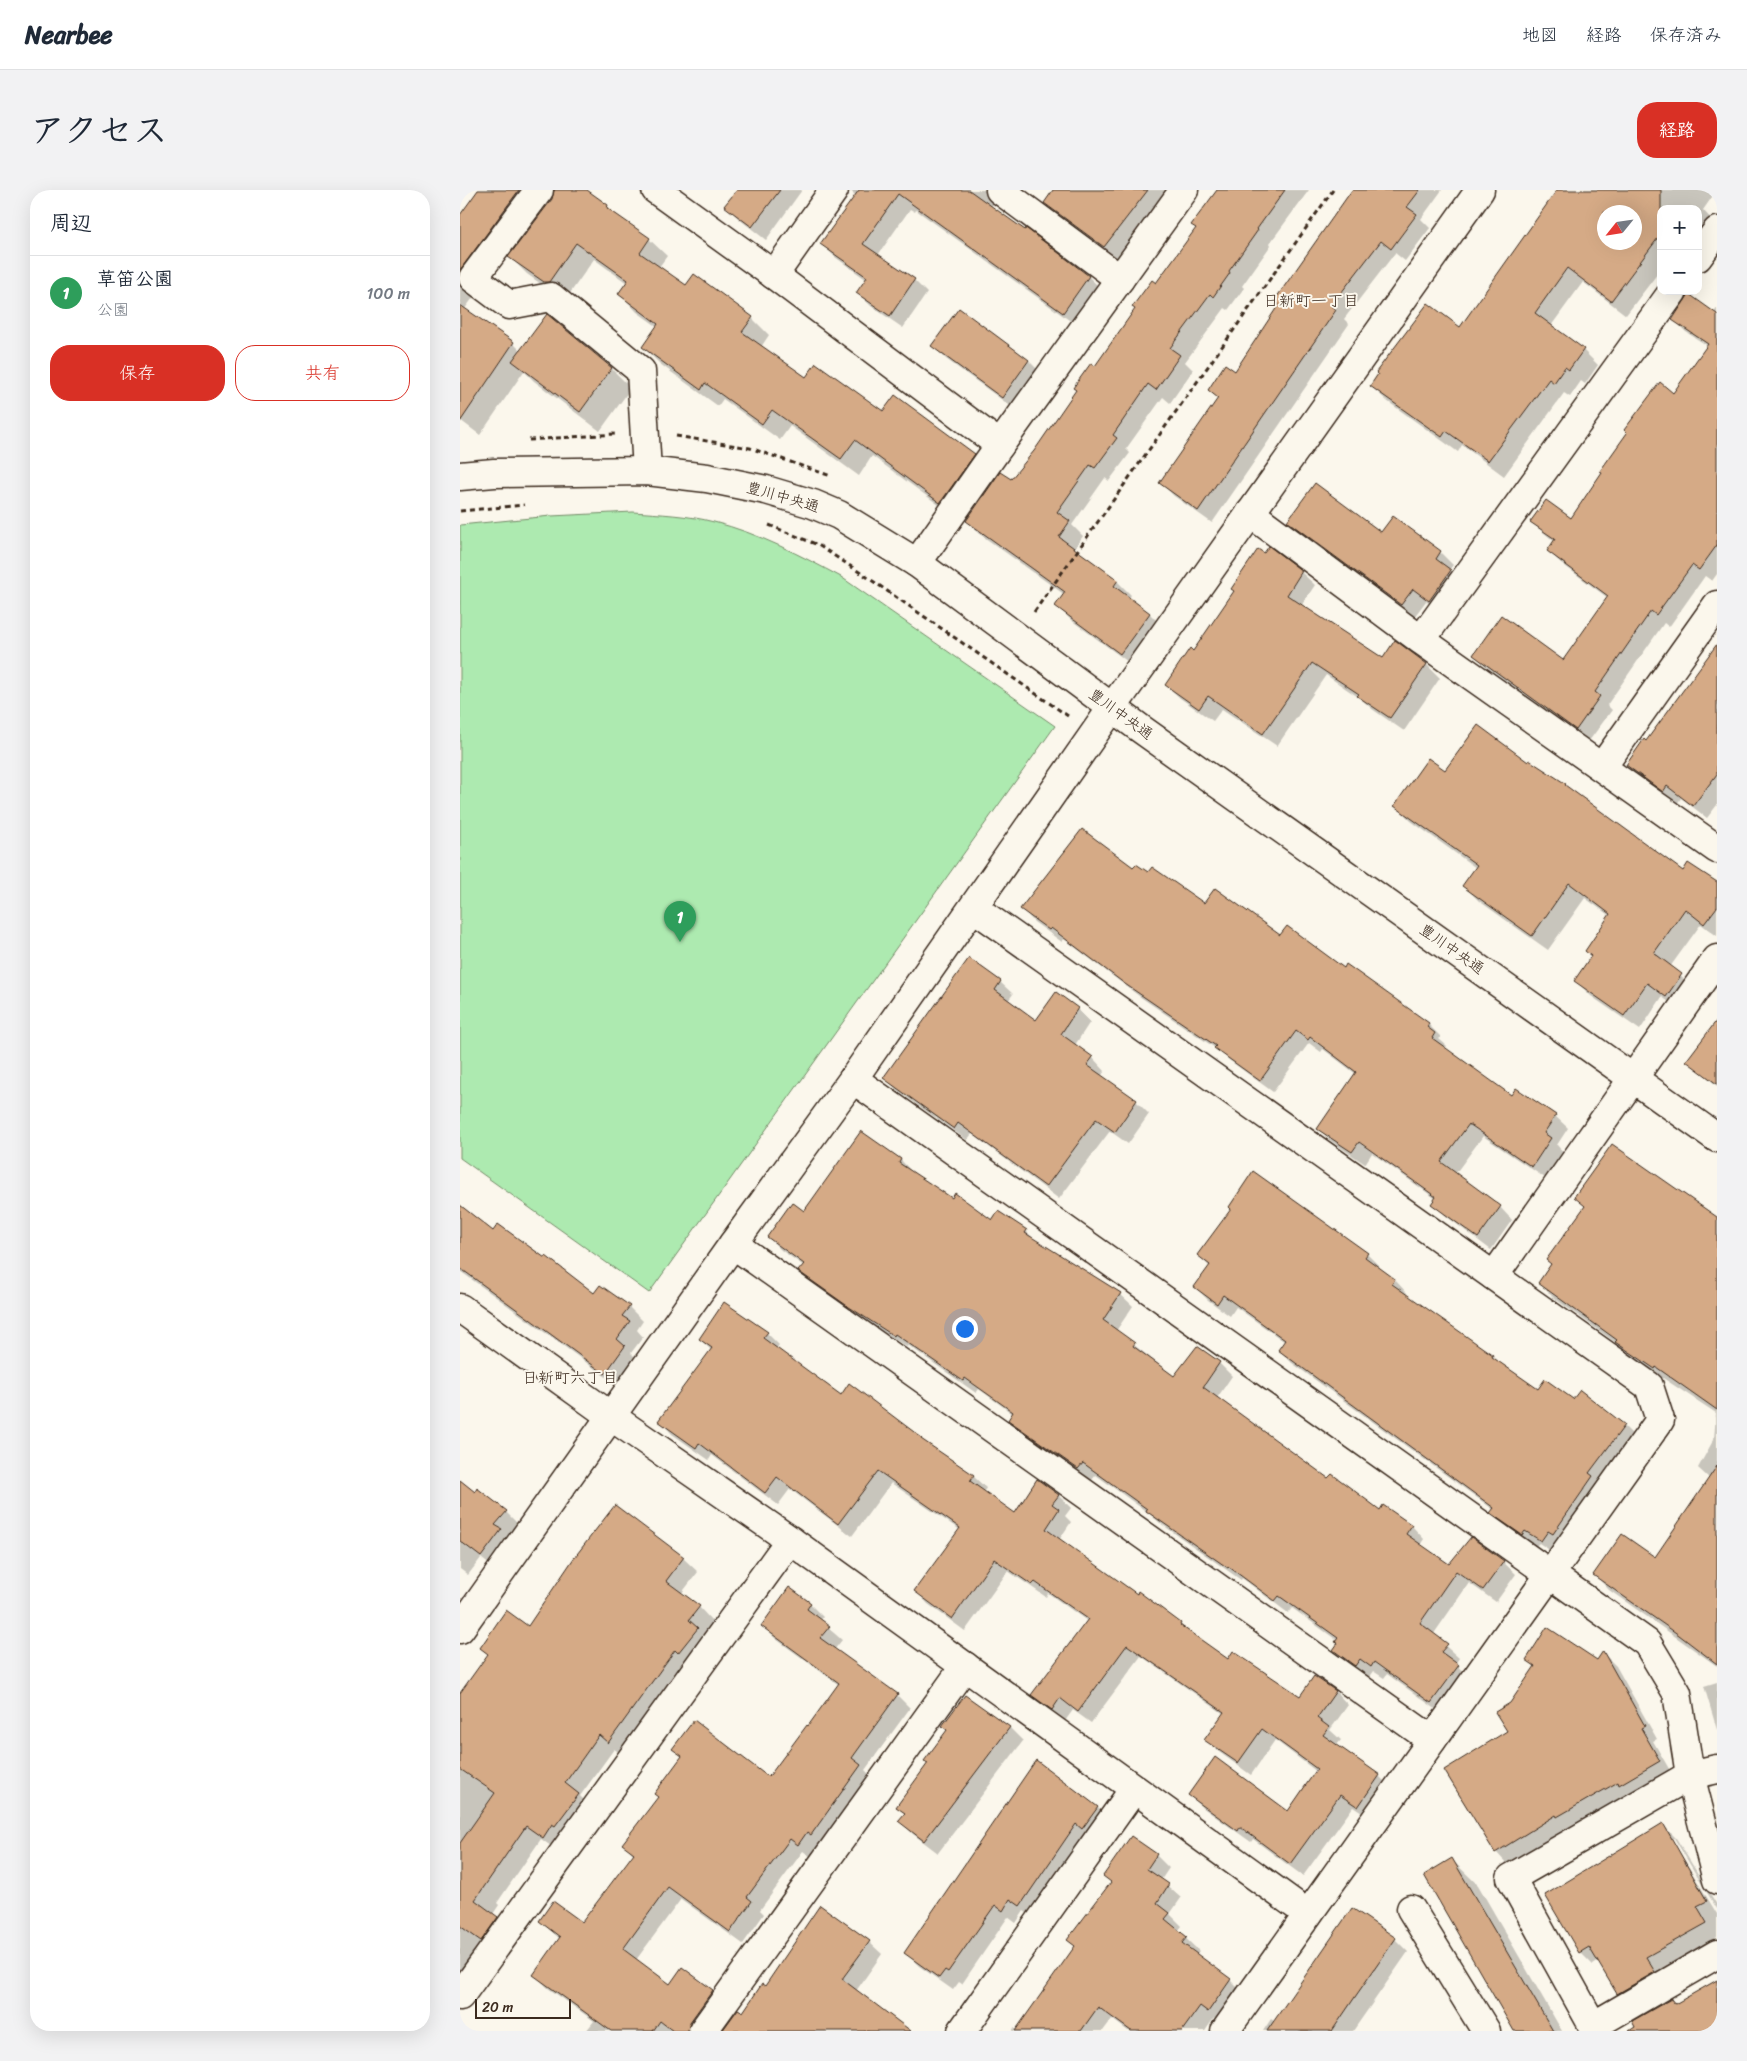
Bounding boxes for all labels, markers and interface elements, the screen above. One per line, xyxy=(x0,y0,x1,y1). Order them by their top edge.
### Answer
text: Nearbee xyxy=(25,14,113,56)
text: 地図 xyxy=(1522,19,1558,51)
text: 経路 xyxy=(1586,19,1622,51)
text: 保存済み xyxy=(1650,19,1722,51)
text: アクセス xyxy=(30,99,168,161)
button: 経路 xyxy=(1637,102,1717,158)
text: 周辺 xyxy=(50,204,92,242)
north arrow xyxy=(1597,205,1642,250)
map controls xyxy=(1657,205,1702,295)
button: + xyxy=(1657,205,1702,250)
button: − xyxy=(1657,250,1702,295)
text: 草笛公園 xyxy=(97,262,173,295)
text: 1 xyxy=(63,279,69,308)
text: 100 m xyxy=(366,279,410,308)
district label: 日新町一丁目 xyxy=(1263,286,1359,315)
text: 公園 xyxy=(97,295,129,324)
button: 保存 xyxy=(50,345,225,401)
button: 共有 xyxy=(235,345,410,401)
street label: 豊川中央通 xyxy=(743,474,823,520)
street label: 豊川中央通 xyxy=(1083,681,1159,747)
pin: 1 xyxy=(664,901,696,942)
street label: 豊川中央通 xyxy=(1414,917,1490,981)
your location xyxy=(952,1316,978,1342)
district label: 日新町六丁目 xyxy=(522,1363,618,1392)
text: 20 m xyxy=(482,1995,513,2020)
scale bar xyxy=(475,1996,571,2019)

